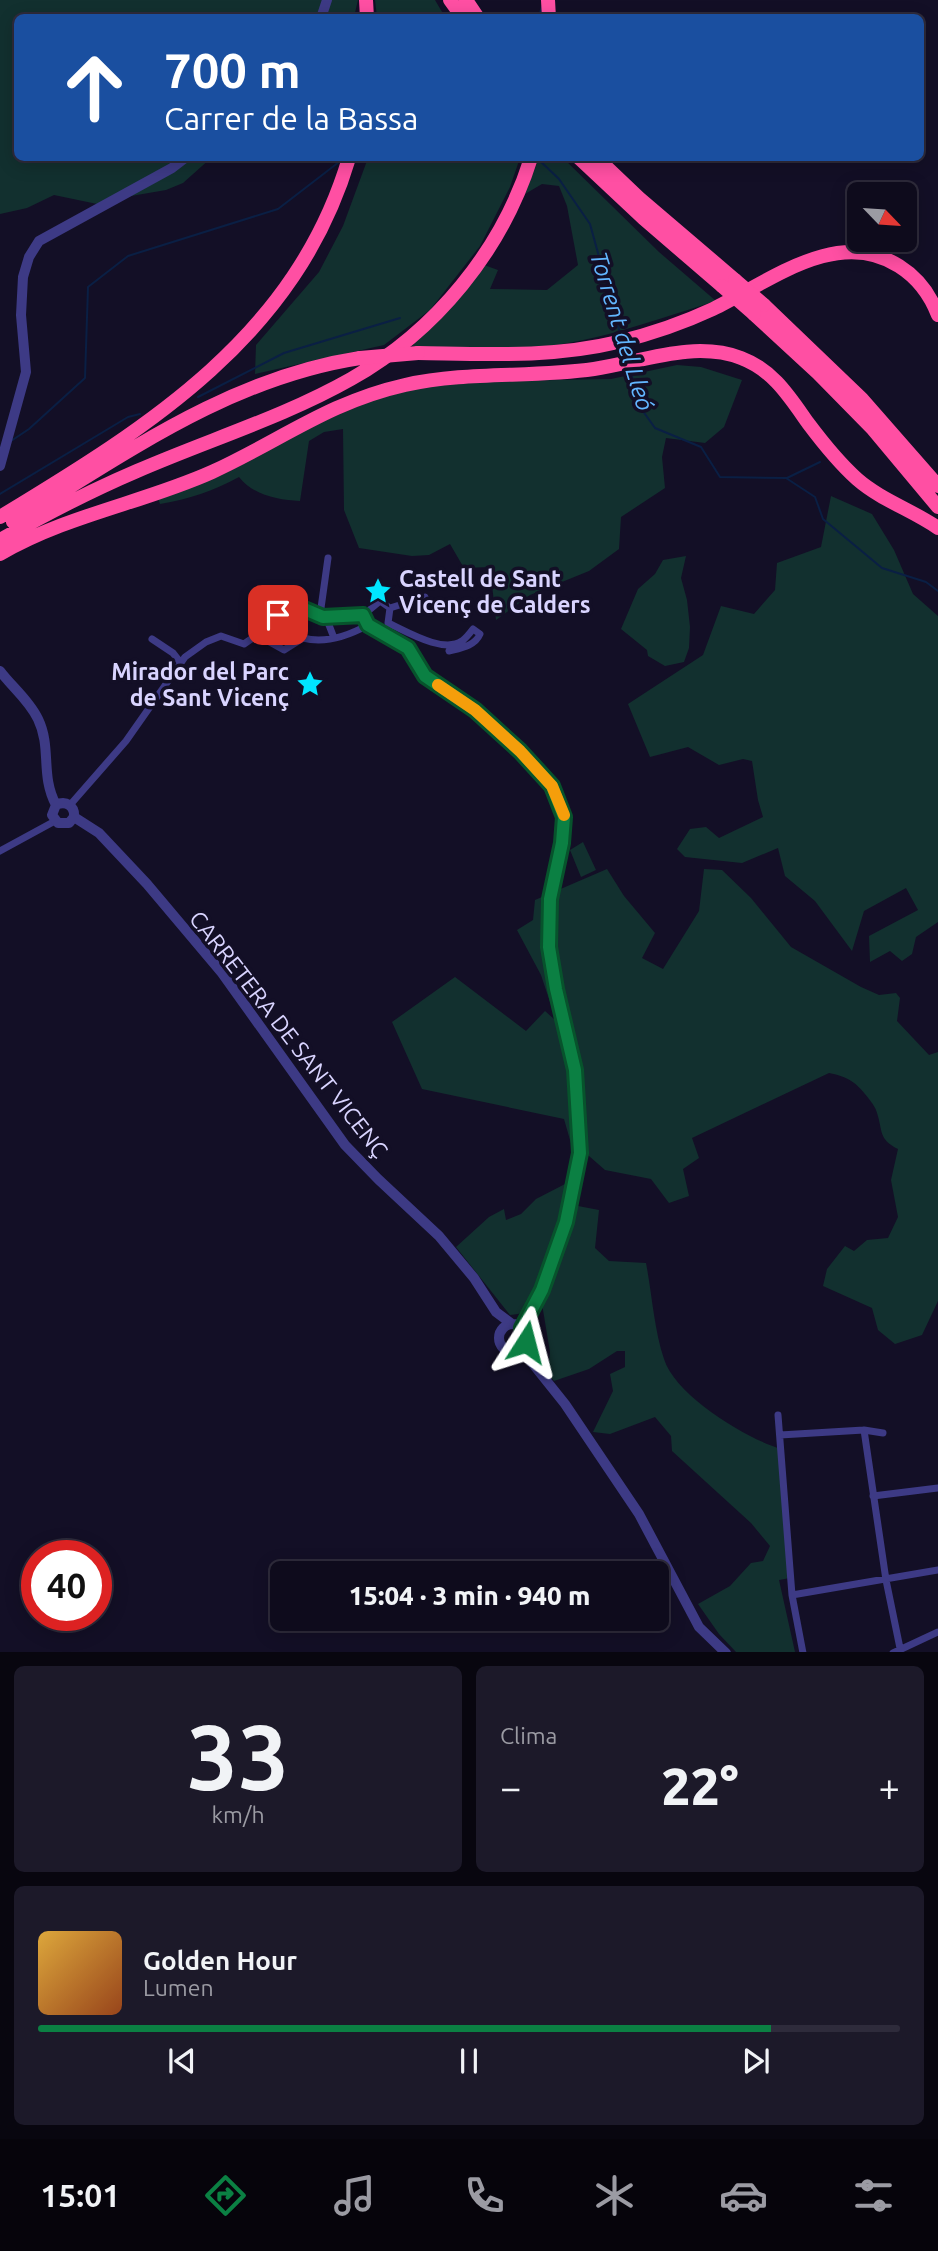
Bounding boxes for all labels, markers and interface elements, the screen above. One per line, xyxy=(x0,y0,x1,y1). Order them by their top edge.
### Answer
icon: ahead xyxy=(49,42,140,133)
text: 700 m xyxy=(164,42,301,97)
text: Carrer de la Bassa xyxy=(164,100,418,136)
north arrow xyxy=(847,182,917,252)
map controls xyxy=(847,182,917,252)
water label: Torrent del Lleó xyxy=(585,248,659,414)
place label: Castell de Sant Vicenç de Calders xyxy=(399,566,591,618)
place icon: Castell de Sant Vicenç de Calders xyxy=(363,576,393,606)
pin xyxy=(248,585,308,645)
icon: arrive xyxy=(259,596,297,634)
place label: Mirador del Parc de Sant Vicenç xyxy=(111,659,289,711)
place icon: Mirador del Parc de Sant Vicenç xyxy=(295,669,325,699)
street label: CARRETERA DE SANT VICENÇ xyxy=(185,906,393,1162)
position arrow xyxy=(489,1305,563,1379)
speed limit sign: 40 xyxy=(21,1540,112,1631)
text: 15:04 · 3 min · 940 m xyxy=(349,1581,590,1610)
text: 33 xyxy=(187,1705,289,1807)
text: Clima xyxy=(500,1723,557,1748)
text: 22° xyxy=(661,1757,739,1815)
text: − xyxy=(500,1766,521,1808)
text: + xyxy=(879,1766,900,1808)
text: km/h xyxy=(211,1802,265,1827)
text: Golden Hour xyxy=(143,1946,297,1975)
text: Lumen xyxy=(143,1975,214,2000)
icon: previous xyxy=(163,2042,201,2080)
icon: pause xyxy=(450,2042,488,2080)
icon: next xyxy=(737,2042,775,2080)
icon: directions xyxy=(201,2171,250,2220)
icon: music xyxy=(330,2171,379,2220)
icon: phone xyxy=(460,2171,509,2220)
icon: climate xyxy=(590,2171,639,2220)
icon: car xyxy=(719,2171,768,2220)
icon: filters xyxy=(849,2171,898,2220)
text: 15:01 xyxy=(40,2177,120,2213)

